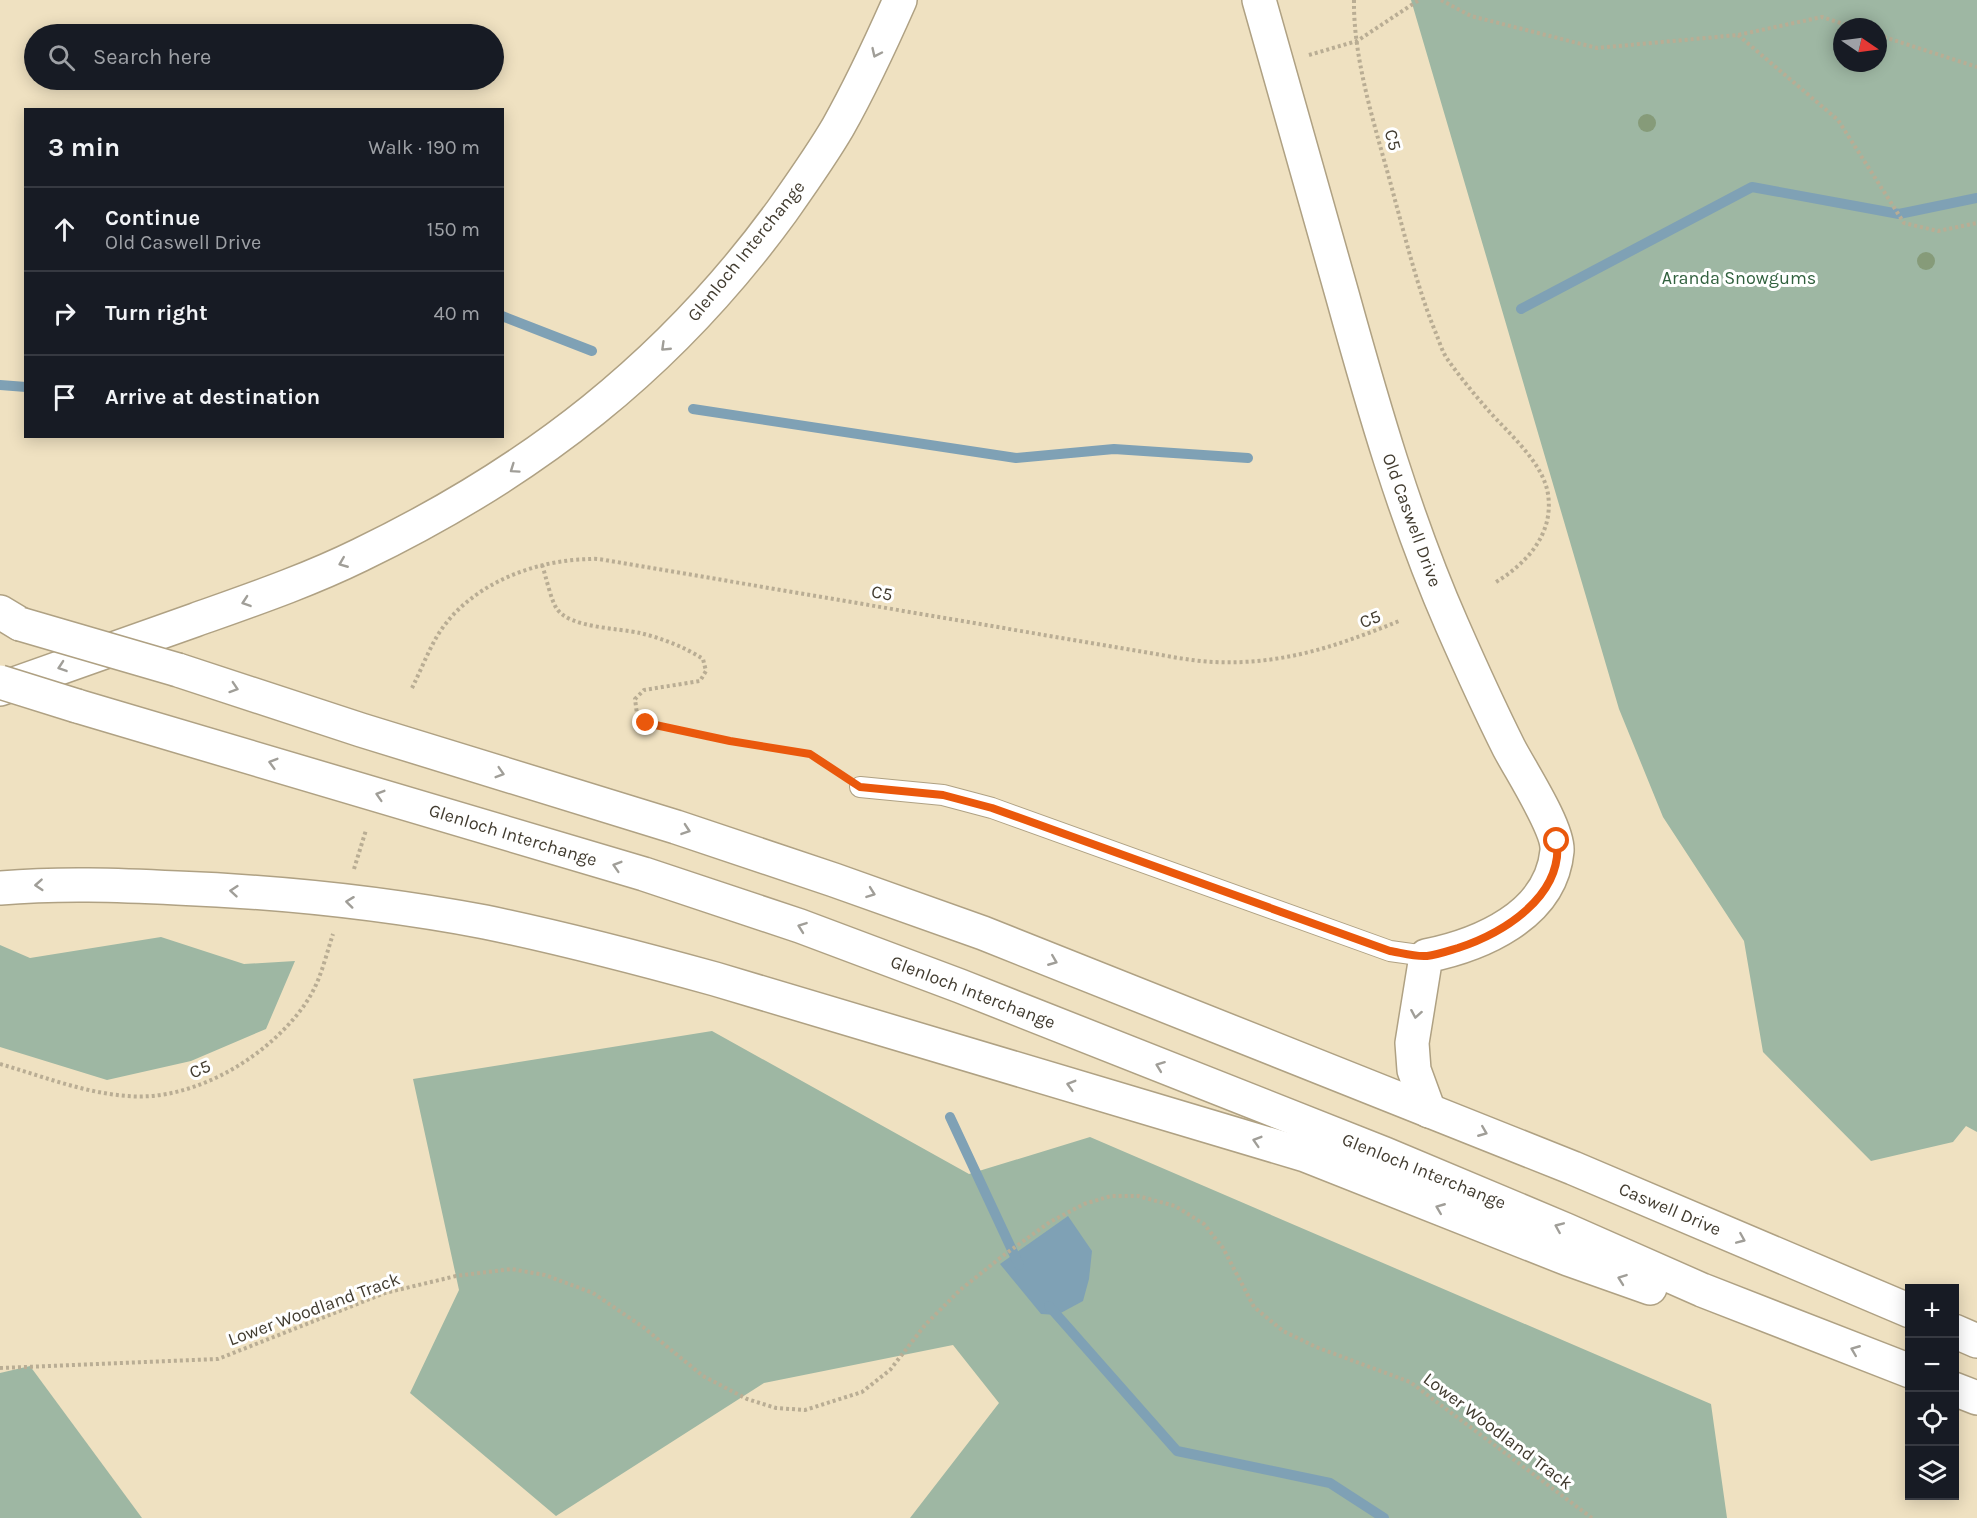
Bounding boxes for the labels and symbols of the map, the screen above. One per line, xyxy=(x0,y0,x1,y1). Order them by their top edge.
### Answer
north arrow xyxy=(1833,18,1887,72)
one-way arrow xyxy=(871,47,883,58)
street label: C5 xyxy=(1380,127,1406,153)
street label: Glenloch Interchange xyxy=(682,176,810,326)
park label: Aranda Snowgums xyxy=(1662,267,1816,289)
one-way arrow xyxy=(662,339,673,350)
street label: Old Caswell Drive xyxy=(1378,450,1446,590)
one-way arrow xyxy=(510,462,521,473)
one-way arrow xyxy=(339,556,350,568)
street label: C5 xyxy=(870,580,894,606)
one-way arrow xyxy=(241,595,252,608)
street label: C5 xyxy=(1356,605,1384,633)
one-way arrow xyxy=(57,660,68,673)
one-way arrow xyxy=(228,681,239,693)
route end xyxy=(632,709,658,735)
one-way arrow xyxy=(268,758,279,770)
one-way arrow xyxy=(494,766,505,778)
one-way arrow xyxy=(375,790,386,802)
street label: Glenloch Interchange xyxy=(426,799,600,871)
one-way arrow xyxy=(680,823,691,836)
route start xyxy=(1543,827,1569,853)
one-way arrow xyxy=(612,861,623,873)
one-way arrow xyxy=(35,878,44,891)
one-way arrow xyxy=(229,885,239,898)
one-way arrow xyxy=(865,886,876,899)
one-way arrow xyxy=(345,896,355,908)
one-way arrow xyxy=(797,922,808,935)
street label: Glenloch Interchange xyxy=(887,950,1059,1034)
one-way arrow xyxy=(1048,954,1058,967)
one-way arrow xyxy=(1410,1009,1422,1018)
street label: C5 xyxy=(186,1055,214,1083)
one-way arrow xyxy=(1156,1061,1167,1073)
one-way arrow xyxy=(1066,1080,1077,1092)
one-way arrow xyxy=(1477,1125,1488,1137)
street label: Glenloch Interchange xyxy=(1339,1128,1509,1214)
one-way arrow xyxy=(1252,1136,1263,1148)
street label: Caswell Drive xyxy=(1615,1178,1725,1240)
one-way arrow xyxy=(1435,1203,1446,1216)
one-way arrow xyxy=(1554,1222,1565,1234)
one-way arrow xyxy=(1735,1232,1746,1244)
street label: Lower Woodland Track xyxy=(225,1268,403,1350)
one-way arrow xyxy=(1617,1273,1628,1286)
one-way arrow xyxy=(1850,1344,1861,1357)
street label: Lower Woodland Track xyxy=(1419,1368,1577,1494)

